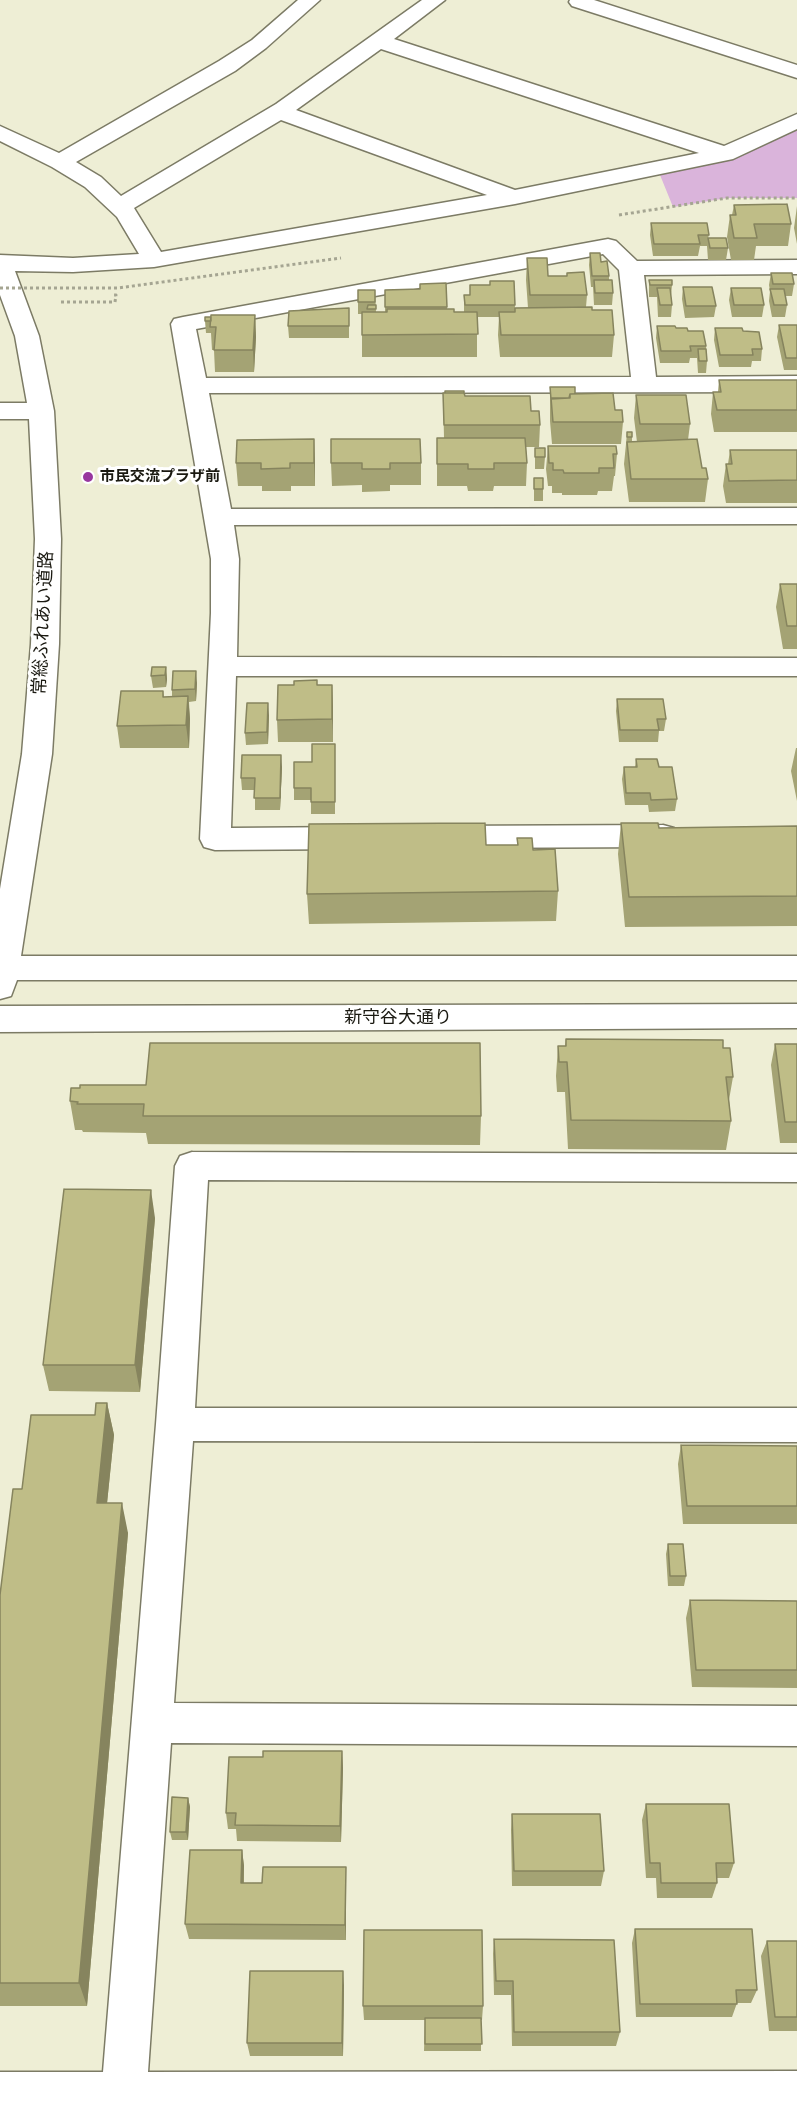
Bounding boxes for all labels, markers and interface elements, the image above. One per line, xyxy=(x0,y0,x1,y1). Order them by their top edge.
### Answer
place label: 市民交流プラザ前 xyxy=(100,468,220,486)
marker: 市民交流プラザ前 xyxy=(81,470,95,484)
street label: 常総ふれあい道路 xyxy=(29,551,59,695)
street label: 新守谷大通り xyxy=(344,1007,452,1029)

